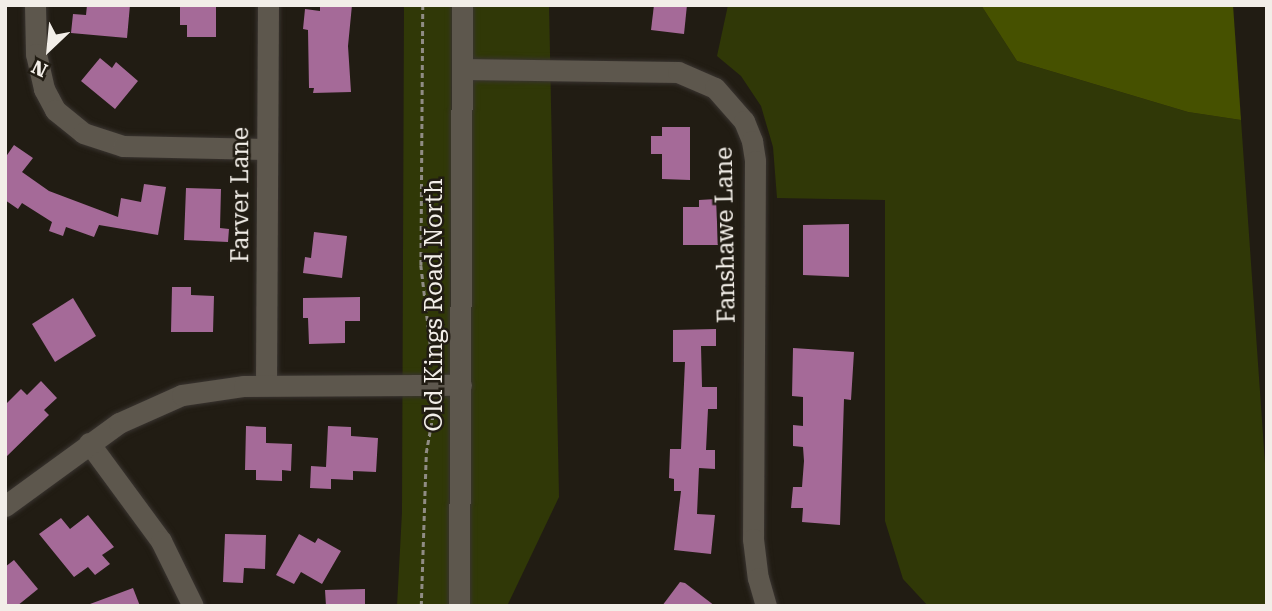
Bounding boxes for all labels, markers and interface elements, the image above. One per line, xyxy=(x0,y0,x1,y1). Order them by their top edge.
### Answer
north arrow xyxy=(14,14,84,84)
text: N xyxy=(28,55,51,82)
street label: Farver Lane xyxy=(227,127,255,263)
street label: Fanshawe Lane xyxy=(710,147,742,323)
street label: Old Kings Road North xyxy=(421,179,449,431)

